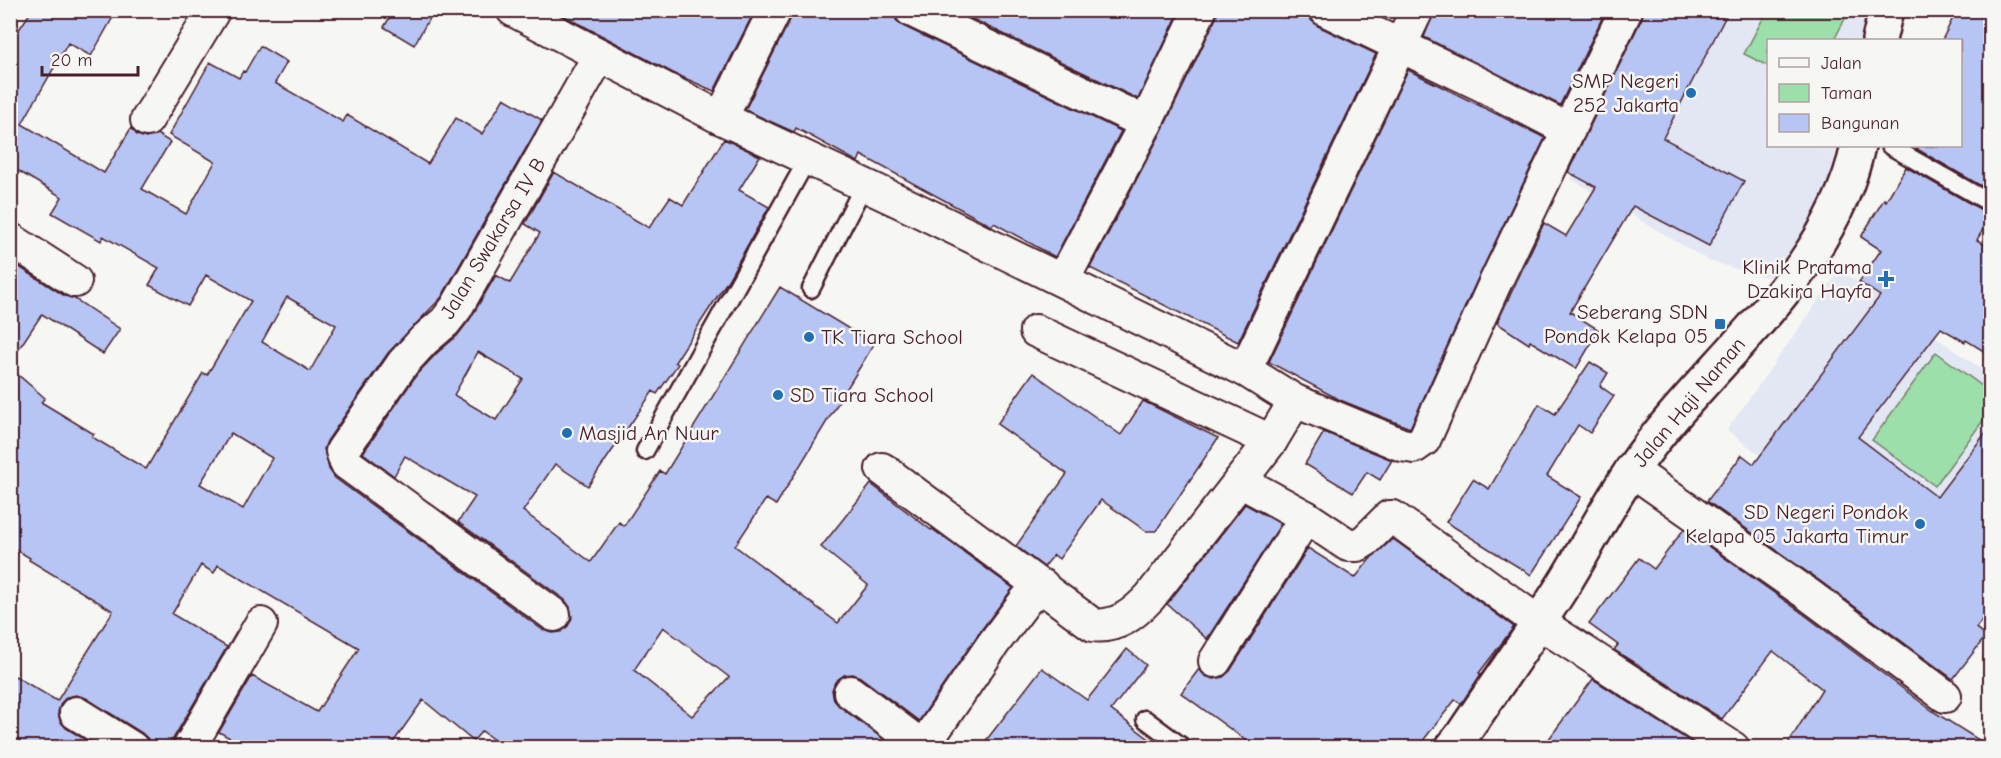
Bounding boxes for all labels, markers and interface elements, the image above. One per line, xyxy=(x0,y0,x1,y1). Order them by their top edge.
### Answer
scale bar xyxy=(42,39,138,77)
legend xyxy=(1767,39,1962,147)
text: 20 m xyxy=(51,50,92,71)
text: Jalan xyxy=(1821,53,1862,74)
place label: SMP Negeri 252 Jakarta xyxy=(1572,69,1679,117)
text: Taman xyxy=(1821,83,1872,104)
marker: SMP Negeri 252 Jakarta xyxy=(1684,86,1698,100)
text: Bangunan xyxy=(1821,113,1899,134)
street label: Jalan Swakarsa IV B xyxy=(435,153,551,323)
place label: Klinik Pratama Dzakira Hayfa xyxy=(1742,255,1872,303)
marker: Klinik Pratama Dzakira Hayfa xyxy=(1877,270,1895,288)
place label: Seberang SDN Pondok Kelapa 05 xyxy=(1544,300,1708,348)
marker: Seberang SDN Pondok Kelapa 05 xyxy=(1713,317,1727,331)
place label: TK Tiara School xyxy=(821,325,963,349)
marker: TK Tiara School xyxy=(802,330,816,344)
street label: Jalan Haji Naman xyxy=(1628,332,1750,472)
place label: SD Tiara School xyxy=(790,383,934,407)
marker: SD Tiara School xyxy=(771,388,785,402)
place label: Masjid An Nuur xyxy=(579,421,719,445)
marker: Masjid An Nuur xyxy=(560,426,574,440)
place label: SD Negeri Pondok Kelapa 05 Jakarta Timur xyxy=(1685,500,1909,548)
marker: SD Negeri Pondok Kelapa 05 Jakarta Timur xyxy=(1913,517,1927,531)

